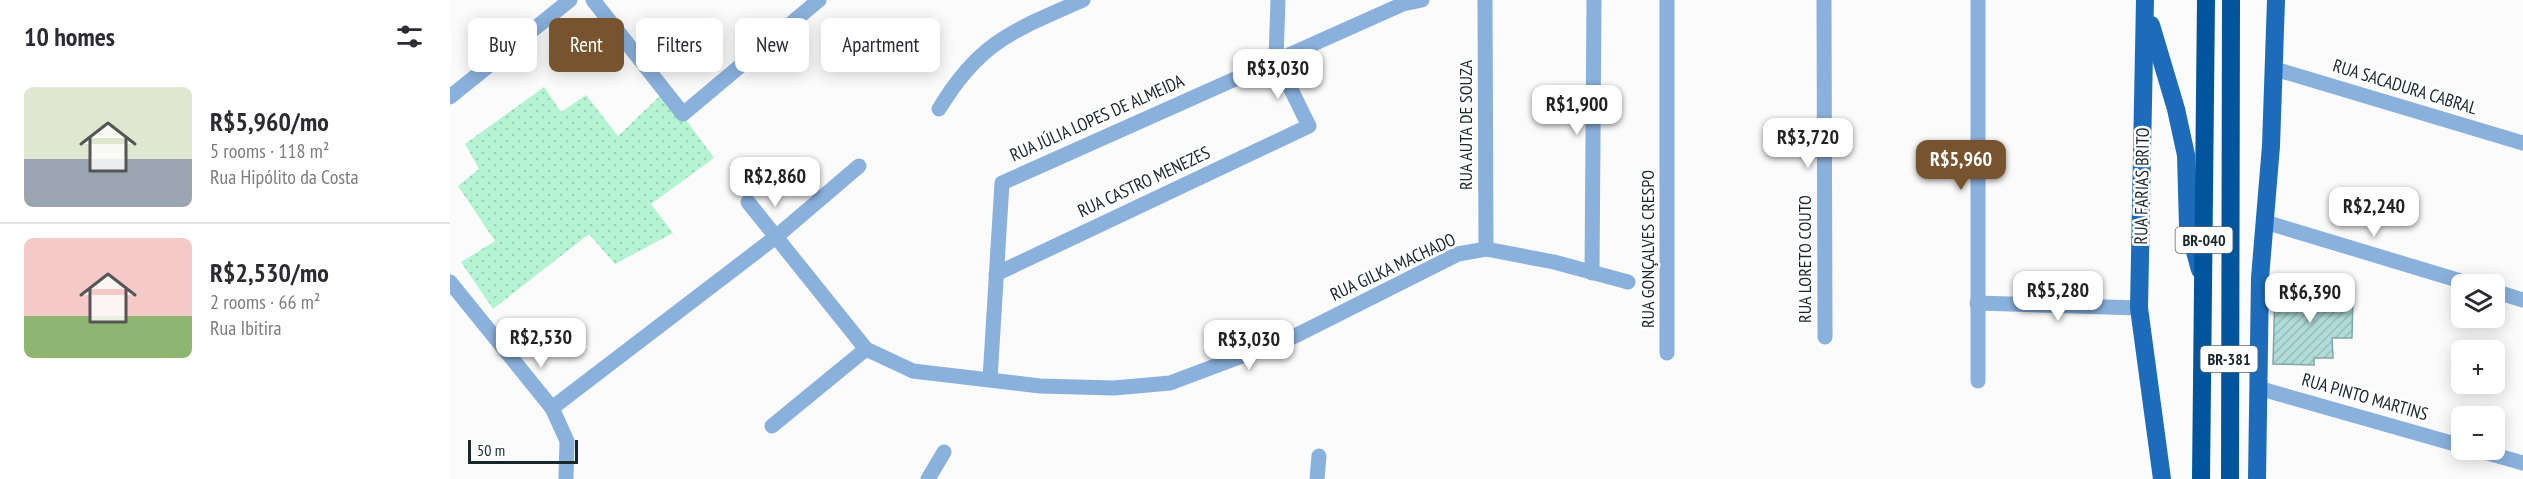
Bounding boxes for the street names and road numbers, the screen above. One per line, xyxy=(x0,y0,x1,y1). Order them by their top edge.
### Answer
street label: RUA SACADURA CABRAL xyxy=(2330,54,2481,120)
street label: RUA AUTA DE SOUZA xyxy=(1454,59,1477,190)
street label: RUA JÚLIA LOPES DE ALMEIDA xyxy=(1006,69,1188,166)
street label: RUA FARIAS BRITO xyxy=(2129,127,2154,245)
street label: RUA CASTRO MENEZES xyxy=(1074,141,1214,222)
street label: RUA GONÇALVES CRESPO xyxy=(1636,170,1659,328)
street label: RUA LORETO COUTO xyxy=(1793,195,1816,323)
street label: RUA GILKA MACHADO xyxy=(1326,227,1459,306)
road number: BR-040 xyxy=(2176,227,2232,253)
road number: BR-381 xyxy=(2200,346,2258,372)
street label: RUA PINTO MARTINS xyxy=(2299,368,2431,426)

